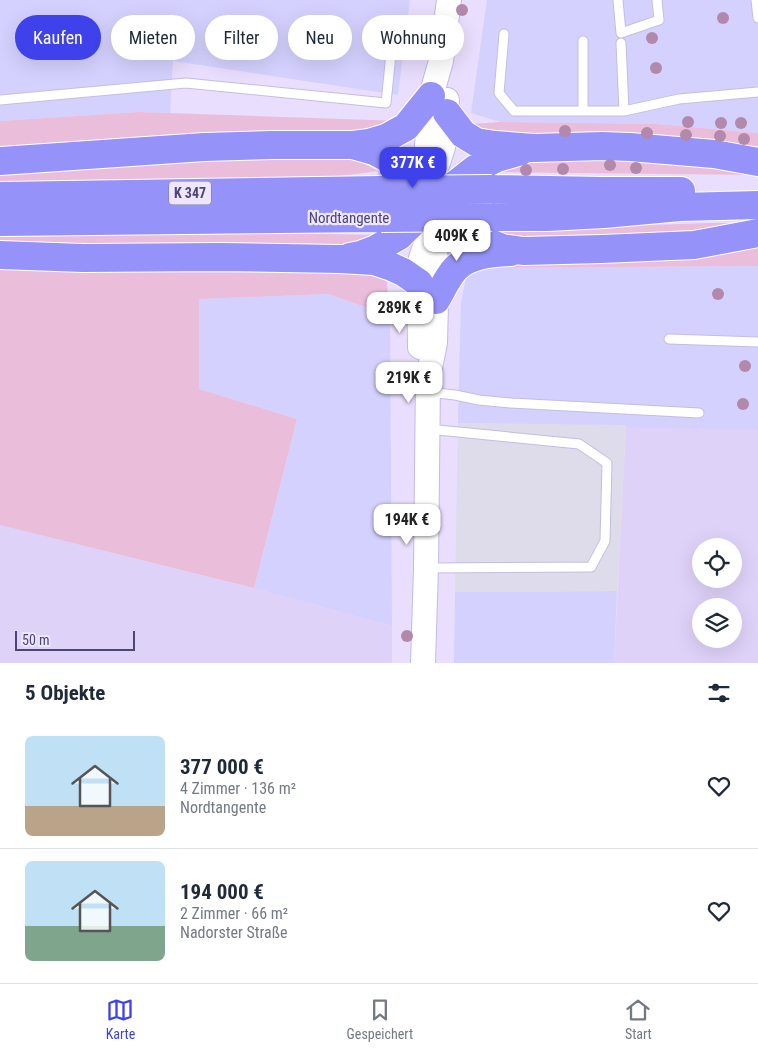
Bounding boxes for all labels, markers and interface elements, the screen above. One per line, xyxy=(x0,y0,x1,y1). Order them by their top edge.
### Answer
chip: Kaufen xyxy=(15,15,101,60)
chip: Mieten xyxy=(111,15,195,60)
chip: Filter xyxy=(205,15,278,60)
chip: Neu xyxy=(288,15,352,60)
chip: Wohnung xyxy=(362,15,464,60)
pin: 377K € xyxy=(372,146,454,189)
text: 377K € xyxy=(391,153,435,172)
road number: K 347 xyxy=(169,182,211,204)
street label: Nordtangente xyxy=(309,209,389,227)
pin: 409K € xyxy=(416,220,498,262)
text: 409K € xyxy=(435,226,479,245)
pin: 289K € xyxy=(359,292,441,334)
text: 289K € xyxy=(378,298,422,317)
pin: 219K € xyxy=(368,362,450,404)
text: 219K € xyxy=(387,368,431,387)
pin: 194K € xyxy=(366,504,448,546)
text: 194K € xyxy=(385,510,429,529)
map controls xyxy=(692,538,742,648)
button: locate xyxy=(692,538,742,588)
button: layers xyxy=(692,598,742,648)
scale bar xyxy=(15,628,135,651)
text: 50 m xyxy=(22,632,50,648)
icon: filters xyxy=(705,679,733,707)
text: 5 Objekte xyxy=(25,681,105,705)
text: 377 000 € xyxy=(180,755,264,779)
icon: home xyxy=(65,756,125,816)
icon: heart xyxy=(705,772,733,800)
text: 4 Zimmer · 136 m² xyxy=(180,779,296,798)
text: Nordtangente xyxy=(180,798,266,817)
text: 194 000 € xyxy=(180,880,264,904)
icon: home xyxy=(65,881,125,941)
icon: heart xyxy=(705,897,733,925)
text: 2 Zimmer · 66 m² xyxy=(180,904,288,923)
text: Nadorster Straße xyxy=(180,923,288,942)
tab: Karte xyxy=(106,996,135,1042)
tab: Gespeichert xyxy=(347,996,413,1042)
tab: Start xyxy=(624,996,652,1042)

